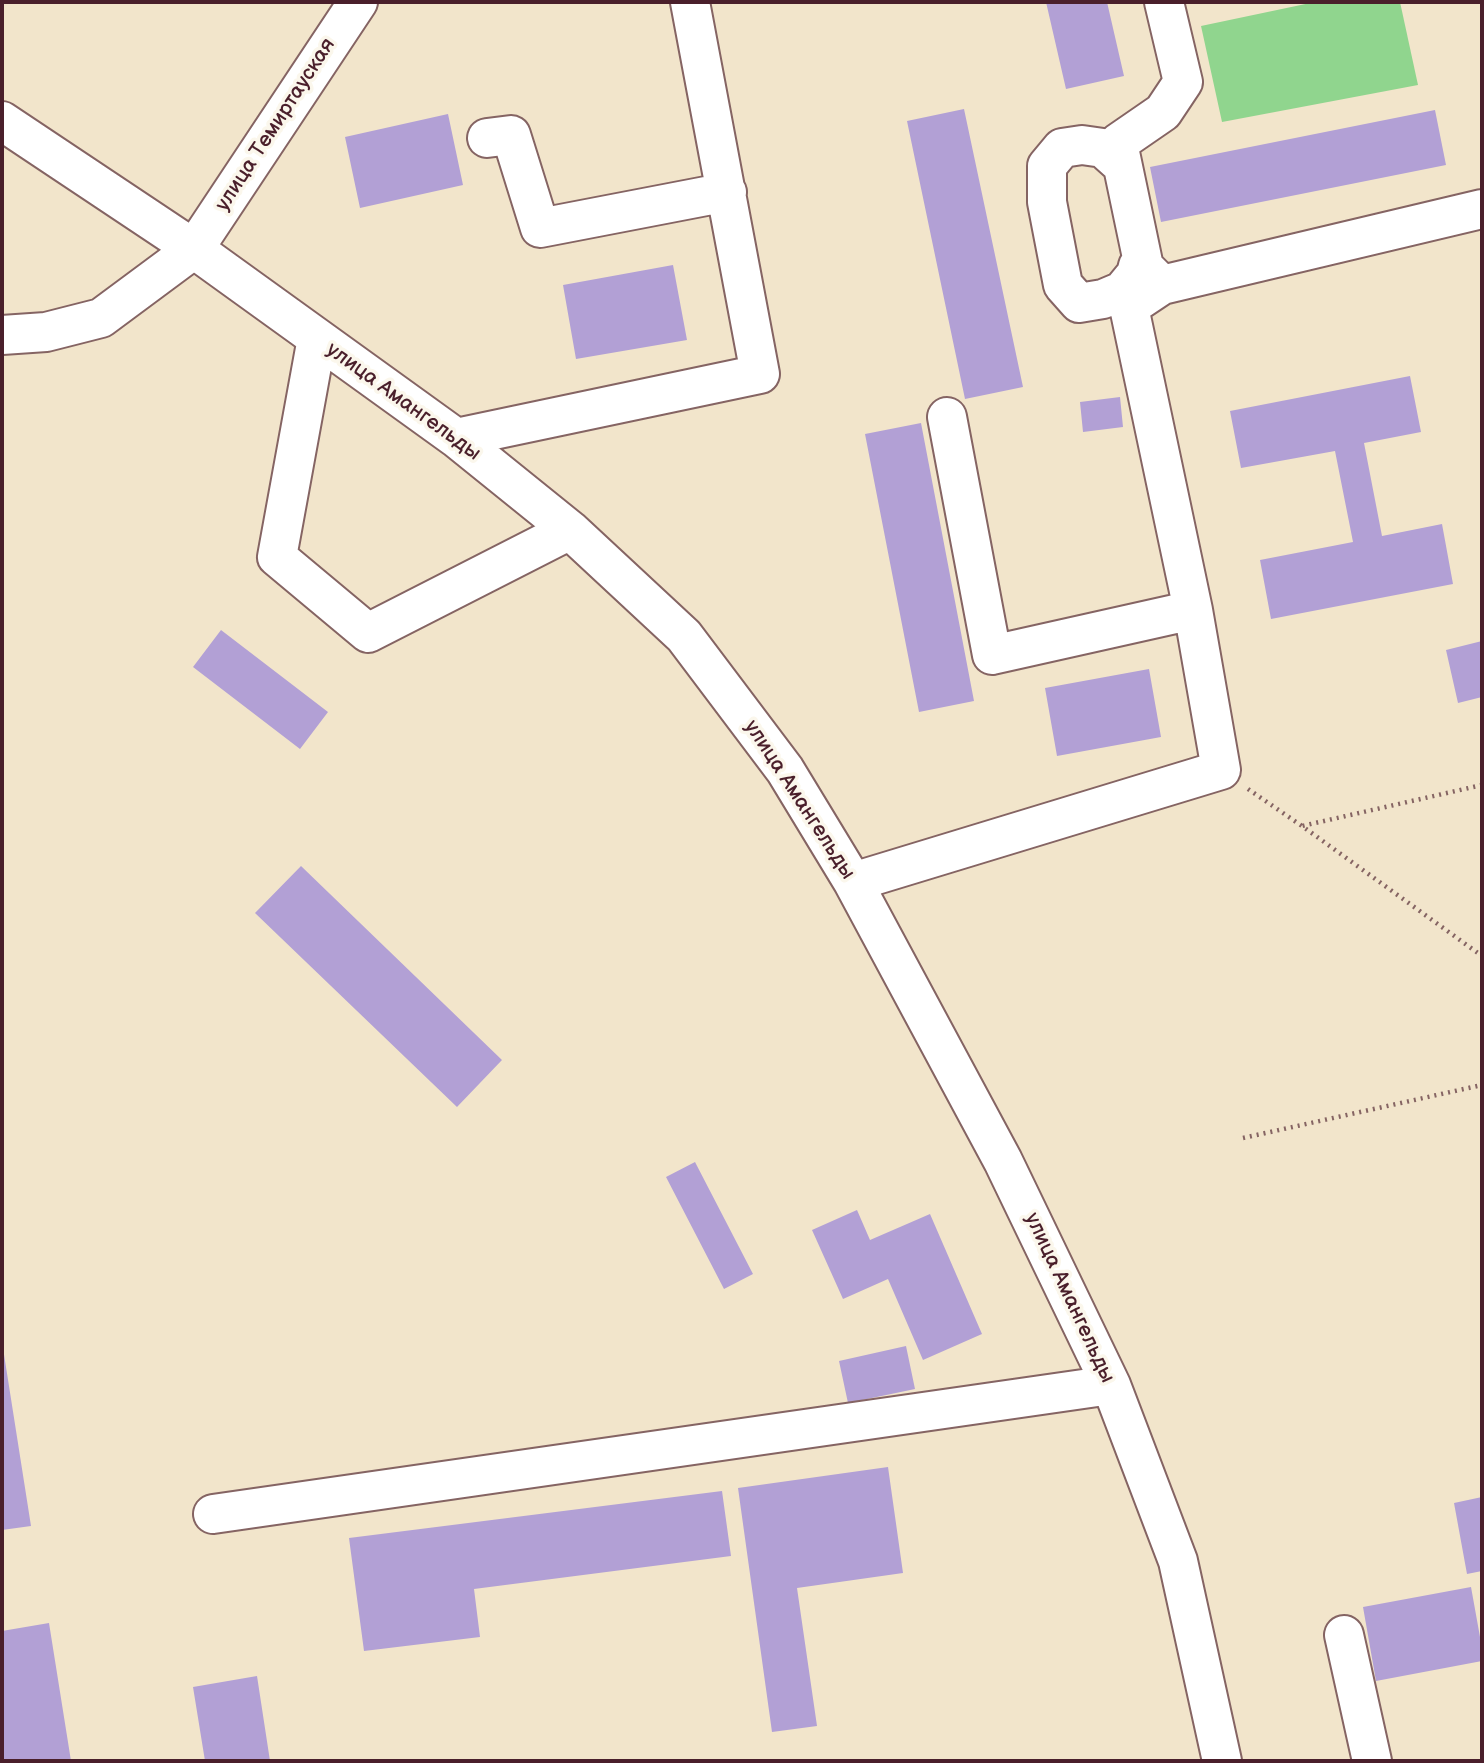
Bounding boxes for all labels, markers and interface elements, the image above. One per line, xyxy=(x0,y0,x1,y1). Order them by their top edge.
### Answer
street label: улица Темиртауская xyxy=(211,34,341,216)
street label: улица Амангельды xyxy=(321,338,485,466)
street label: улица Амангельды xyxy=(738,716,860,884)
street label: улица Амангельды xyxy=(1019,1209,1119,1387)

